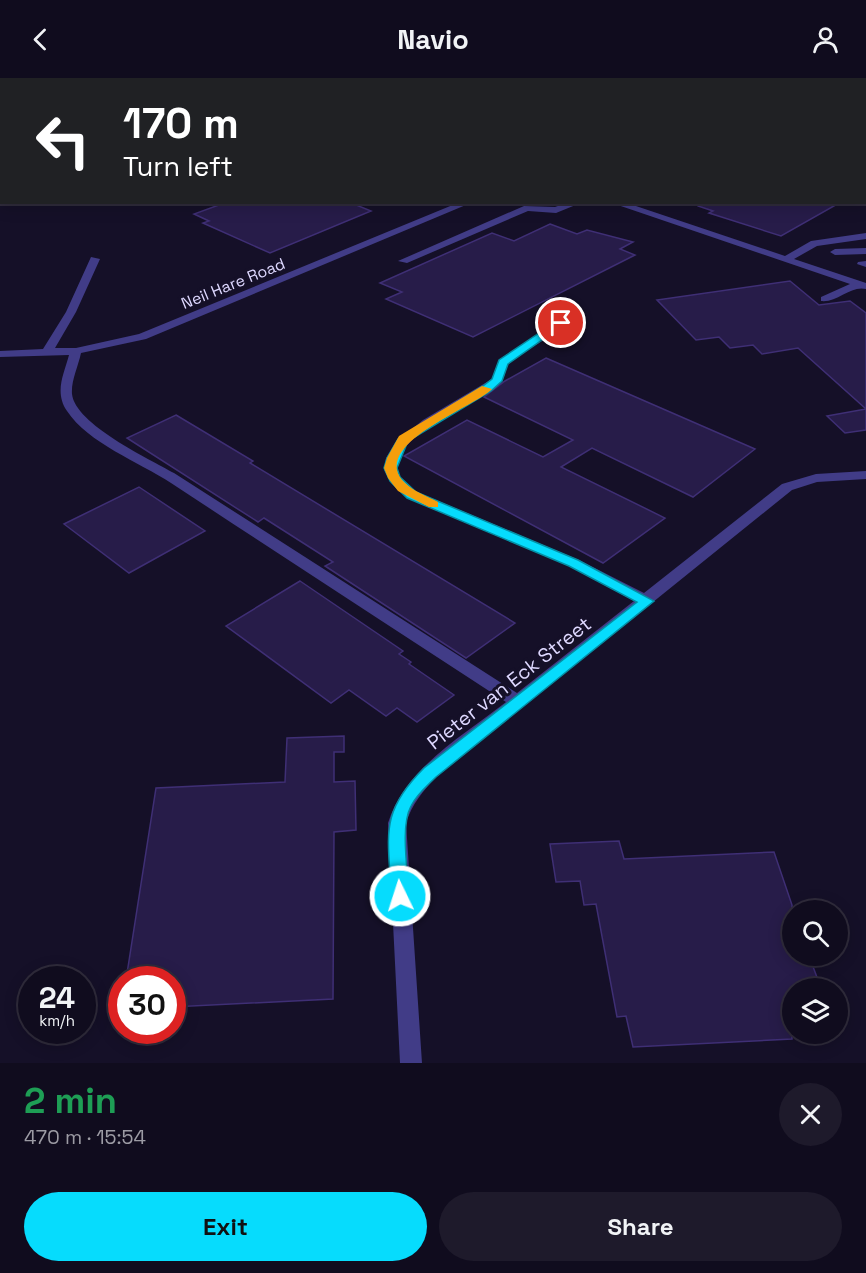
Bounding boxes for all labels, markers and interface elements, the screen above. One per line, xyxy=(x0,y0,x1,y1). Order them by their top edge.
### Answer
text: Navio xyxy=(397,22,469,57)
icon: back xyxy=(24,23,57,56)
icon: person xyxy=(809,23,842,56)
text: 170 m xyxy=(123,97,239,150)
icon: left xyxy=(24,102,102,180)
text: Turn left xyxy=(123,149,233,184)
street label: Neil Hare Road xyxy=(178,253,288,314)
pin xyxy=(535,297,586,348)
icon: arrive xyxy=(544,306,577,339)
street label: Pieter van Eck Street xyxy=(422,611,596,755)
position arrow xyxy=(368,864,432,928)
map controls xyxy=(782,900,848,1044)
button: search xyxy=(782,900,848,966)
speed limit sign: 30 xyxy=(108,966,186,1044)
text: 24 xyxy=(39,978,75,1017)
button: layers xyxy=(782,978,848,1044)
text: km/h xyxy=(39,1011,75,1030)
text: 2 min xyxy=(24,1078,117,1124)
button: close xyxy=(779,1083,842,1146)
text: 470 m · 15:54 xyxy=(24,1124,146,1150)
button: Exit xyxy=(24,1192,427,1261)
button: Share xyxy=(439,1192,842,1261)

